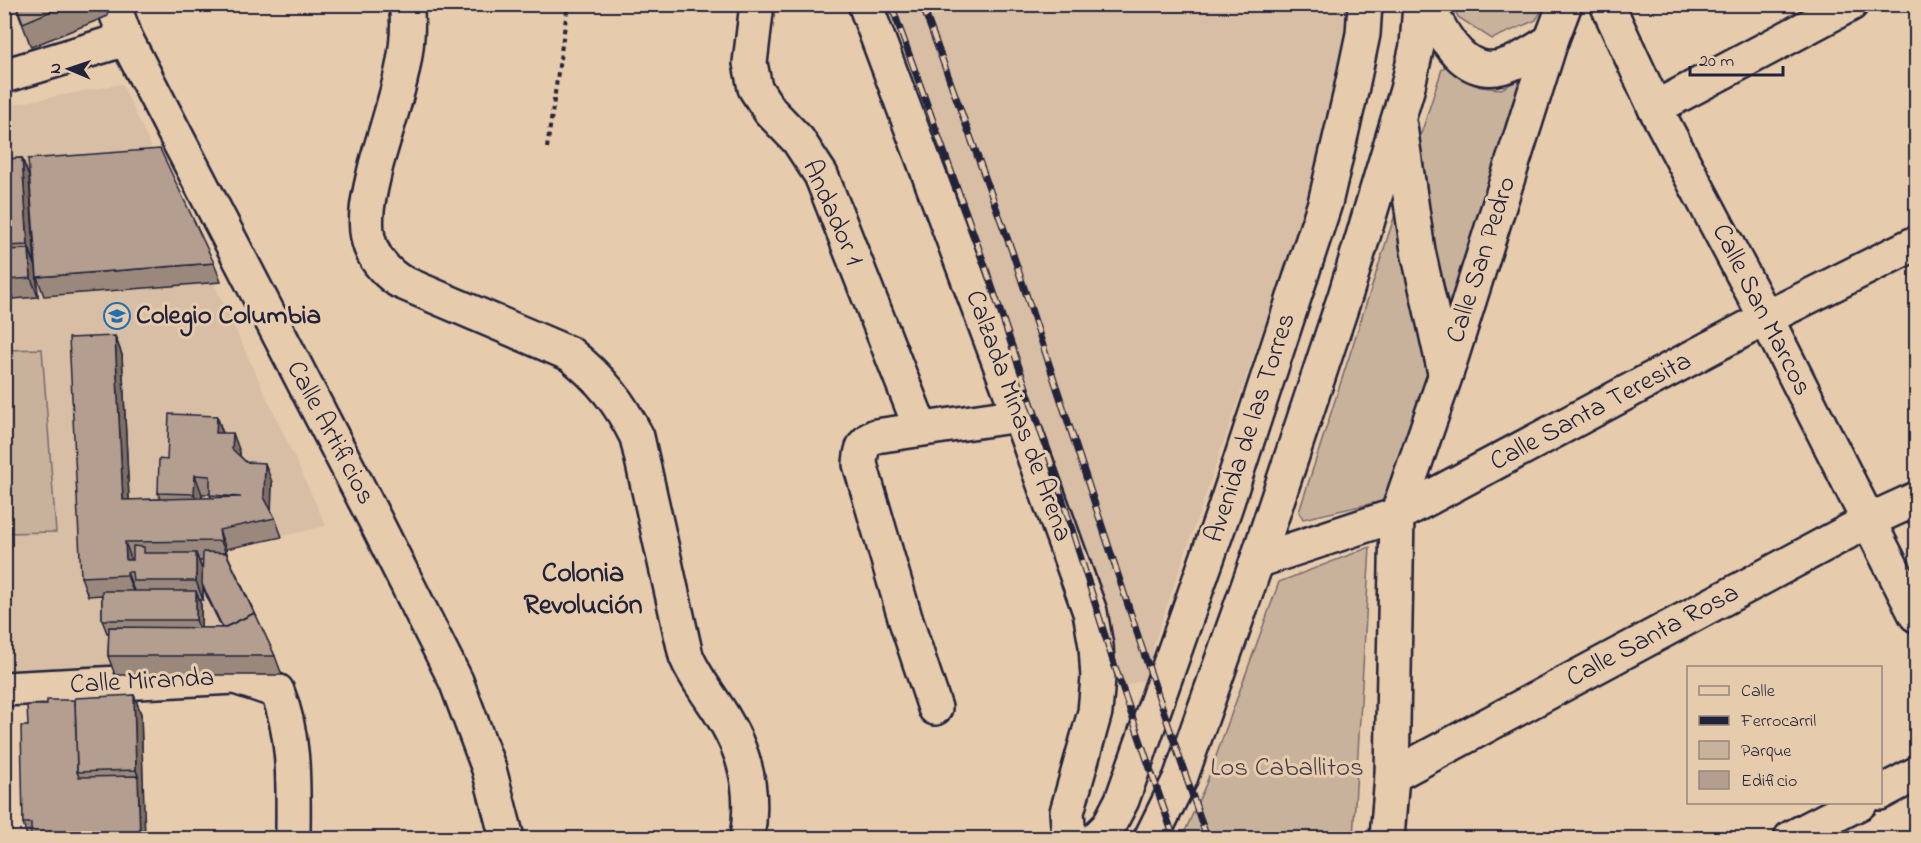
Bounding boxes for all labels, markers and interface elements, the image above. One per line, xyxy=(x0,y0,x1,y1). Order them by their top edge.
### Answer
north arrow xyxy=(39,39,99,99)
scale bar xyxy=(1690,39,1783,77)
text: 20 m xyxy=(1699,49,1734,75)
text: N xyxy=(44,63,68,74)
street label: Andador 1 xyxy=(791,154,873,272)
street label: Calle San Pedro xyxy=(1437,172,1527,348)
street label: Calle San Marcos xyxy=(1701,217,1821,403)
street label: Calzada Minas de Arena xyxy=(954,285,1082,547)
place label: Colegio Columbia xyxy=(136,297,321,337)
school or university icon: Colegio Columbia xyxy=(102,301,132,331)
street label: Avenida de las Torres xyxy=(1195,308,1307,548)
street label: Calle Santa Teresita xyxy=(1483,342,1699,482)
street label: Calle Artificios xyxy=(276,354,384,512)
district label: Colonia Revolución xyxy=(523,554,643,627)
street label: Calle Santa Rosa xyxy=(1560,574,1746,698)
street label: Calle Miranda xyxy=(69,659,215,705)
legend xyxy=(1687,666,1882,804)
text: Calle xyxy=(1741,679,1776,705)
text: Ferrocarril xyxy=(1740,709,1816,735)
text: Parque xyxy=(1741,739,1792,765)
park label: Los Caballitos xyxy=(1210,749,1364,788)
text: Edificio xyxy=(1741,769,1797,795)

